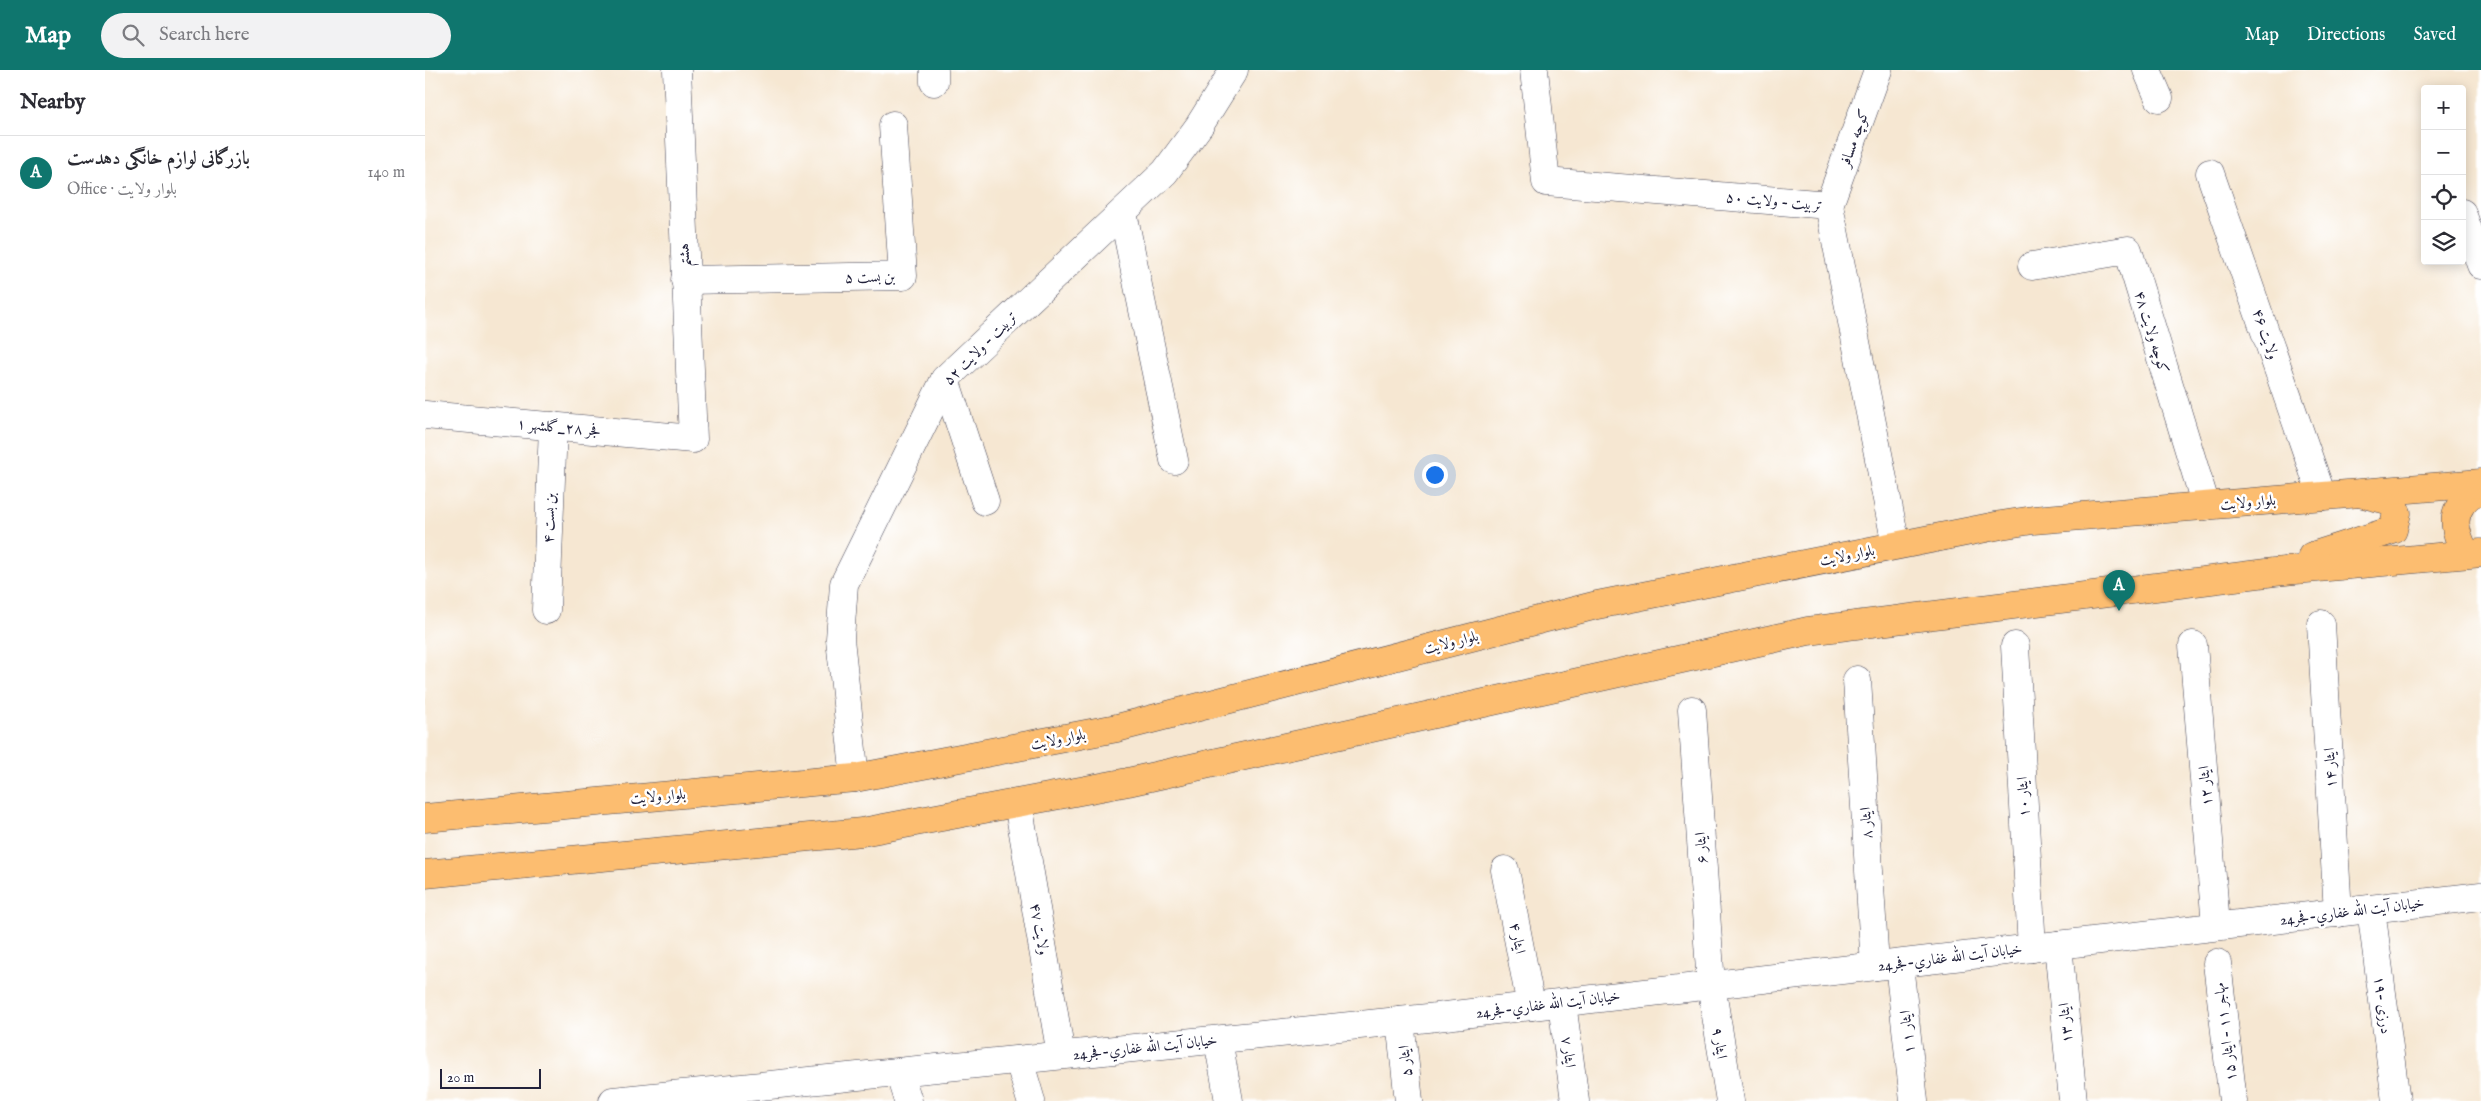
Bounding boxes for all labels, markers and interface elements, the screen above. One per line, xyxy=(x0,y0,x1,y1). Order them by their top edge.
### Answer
search box xyxy=(101,13,451,58)
text: Map xyxy=(25,20,71,51)
icon: search xyxy=(119,21,147,49)
text: Search here xyxy=(159,23,250,47)
text: Map xyxy=(2245,24,2279,47)
text: Directions xyxy=(2307,24,2385,47)
text: Saved xyxy=(2413,24,2456,47)
map controls xyxy=(2421,85,2466,265)
button: + xyxy=(2421,85,2466,130)
text: Nearby xyxy=(20,89,85,116)
street label: کوچه مسافر xyxy=(1835,107,1875,172)
button: − xyxy=(2421,130,2466,175)
text: بازرگانی لوازم خانگی دهدست xyxy=(67,147,250,171)
text: A xyxy=(31,163,41,183)
text: 140 m xyxy=(367,163,405,183)
button: locate xyxy=(2421,175,2466,220)
text: Office · بلوار ولایت xyxy=(67,180,177,200)
street label: تربیت - ولایت ۵۰ xyxy=(1725,188,1823,215)
button: layers xyxy=(2421,220,2466,265)
street label: هشتم xyxy=(675,243,699,267)
street label: بن بست ۵ xyxy=(845,268,896,287)
street label: کوچه ولایت ۴۸ xyxy=(2129,288,2173,376)
street label: ولایت ۴۶ xyxy=(2248,306,2283,362)
street label: تربیت - ولایت ۵۲ xyxy=(939,307,1021,389)
street label: فجر ۲۸_گلشهر ۱ xyxy=(516,414,602,441)
your location xyxy=(1422,462,1448,488)
street label: بلوار ولایت xyxy=(2220,491,2277,514)
street label: بن بست ۴ xyxy=(539,492,560,544)
street label: بلوار ولایت xyxy=(1818,541,1876,570)
pin: A xyxy=(2103,570,2135,611)
street label: بلوار ولایت xyxy=(1422,627,1481,658)
street label: بلوار ولایت xyxy=(1029,725,1087,754)
street label: ایثار ۱۴ xyxy=(2320,747,2341,789)
street label: ایثار ۱۲ xyxy=(2194,765,2217,807)
street label: ایثار ۱۰ xyxy=(2013,776,2034,818)
street label: بلوار ولایت xyxy=(630,785,687,808)
street label: ایثار ۸ xyxy=(1856,806,1877,839)
street label: ایثار ۶ xyxy=(1691,831,1712,864)
street label: خيابان آيت الله غفاري-فجر24 xyxy=(2278,890,2426,932)
street label: ولایت ۴۷ xyxy=(1026,902,1053,957)
street label: ایثار ۴ xyxy=(1505,921,1530,955)
street label: خيابان آيت الله غفاري-فجر24 xyxy=(1876,936,2024,978)
street label: ۱۹- درزی xyxy=(2370,975,2395,1035)
street label: مهاجر ۱۱ - ایثار ۱۵ xyxy=(2210,981,2241,1082)
street label: خيابان آيت الله غفاري-فجر24 xyxy=(1474,983,1622,1025)
street label: ایثار ۱۳ xyxy=(2054,1002,2077,1044)
street label: ایثار ۱ ۱ xyxy=(1896,1009,1919,1055)
street label: ایثار ۹ xyxy=(1708,1026,1731,1060)
street label: خيابان آيت الله غفاري-فجر24 xyxy=(1072,1027,1218,1067)
street label: ایثار ۷ xyxy=(1557,1035,1580,1069)
street label: ایثار ۵ xyxy=(1394,1044,1417,1078)
scale bar xyxy=(440,1066,541,1089)
text: 20 m xyxy=(447,1069,474,1087)

